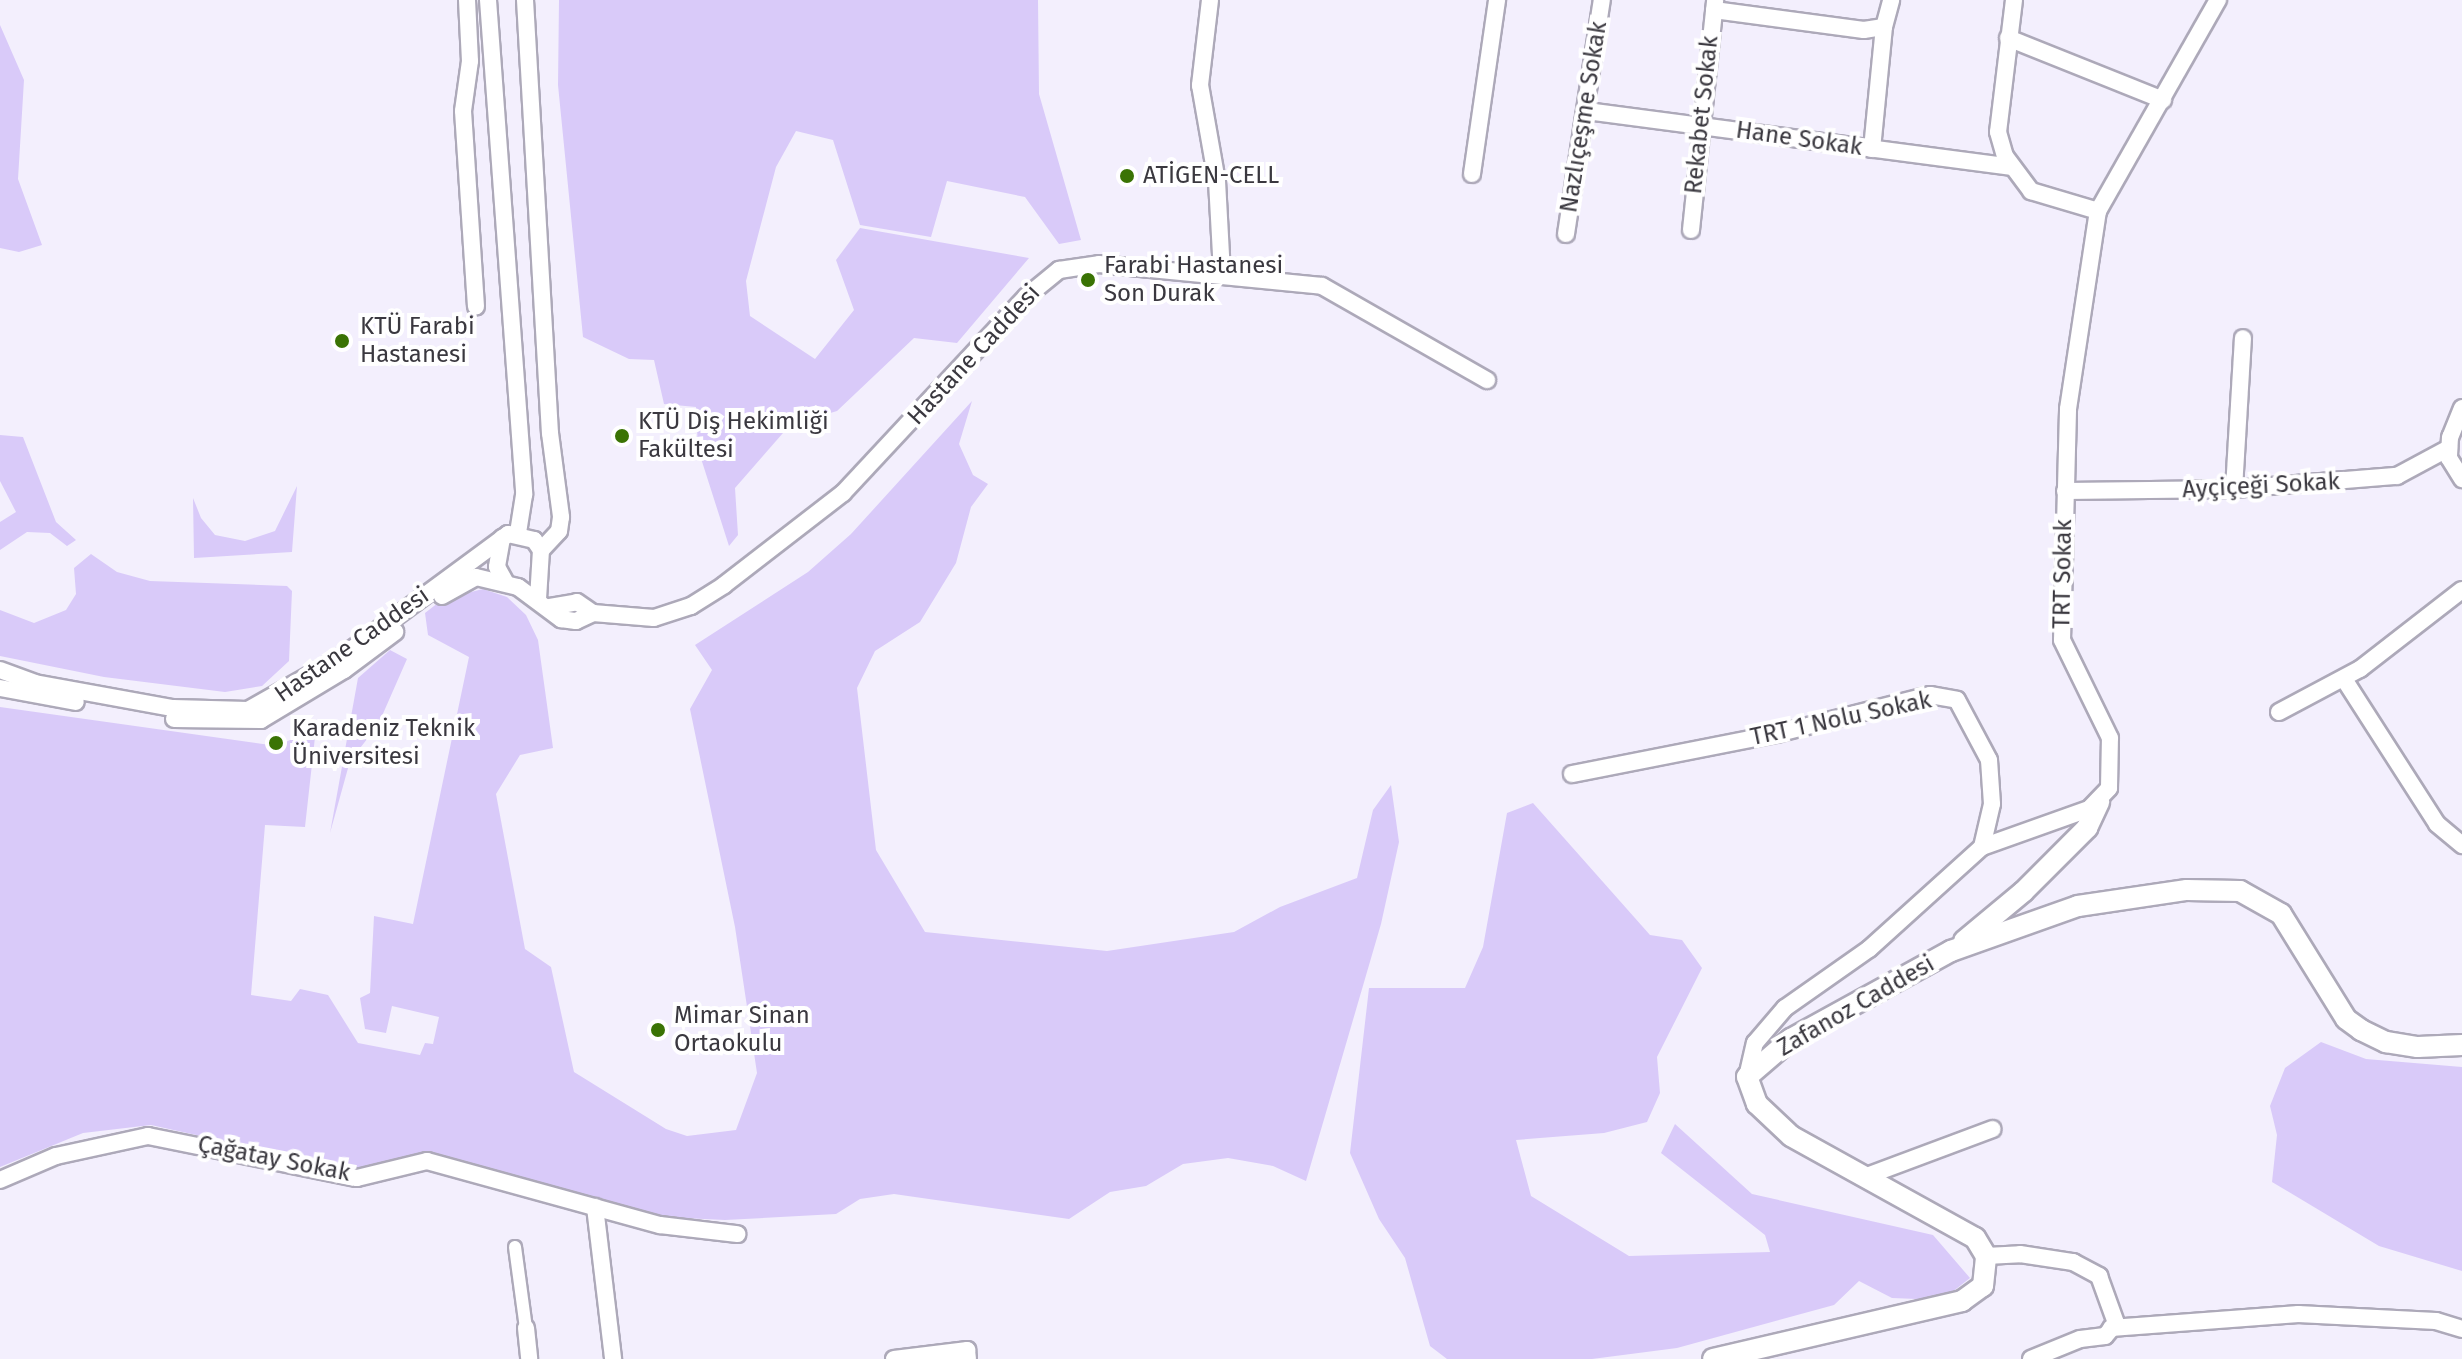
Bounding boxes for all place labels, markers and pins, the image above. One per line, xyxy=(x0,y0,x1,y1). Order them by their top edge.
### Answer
place label: ATİGEN-CELL xyxy=(1143,162,1279,190)
marker: ATİGEN-CELL xyxy=(1118,167,1136,185)
place label: Farabi Hastanesi Son Durak xyxy=(1104,252,1283,308)
marker: Farabi Hastanesi Son Durak xyxy=(1079,271,1097,289)
place label: KTÜ Farabi Hastanesi xyxy=(360,313,475,369)
marker: KTÜ Farabi Hastanesi xyxy=(331,330,353,352)
place label: KTÜ Diş Hekimliği Fakültesi xyxy=(638,408,829,464)
marker: KTÜ Diş Hekimliği Fakültesi xyxy=(613,427,631,445)
place label: Karadeniz Teknik Üniversitesi xyxy=(292,715,475,771)
marker: Karadeniz Teknik Üniversitesi xyxy=(267,734,285,752)
place label: Mimar Sinan Ortaokulu xyxy=(674,1002,810,1058)
marker: Mimar Sinan Ortaokulu xyxy=(649,1021,667,1039)

